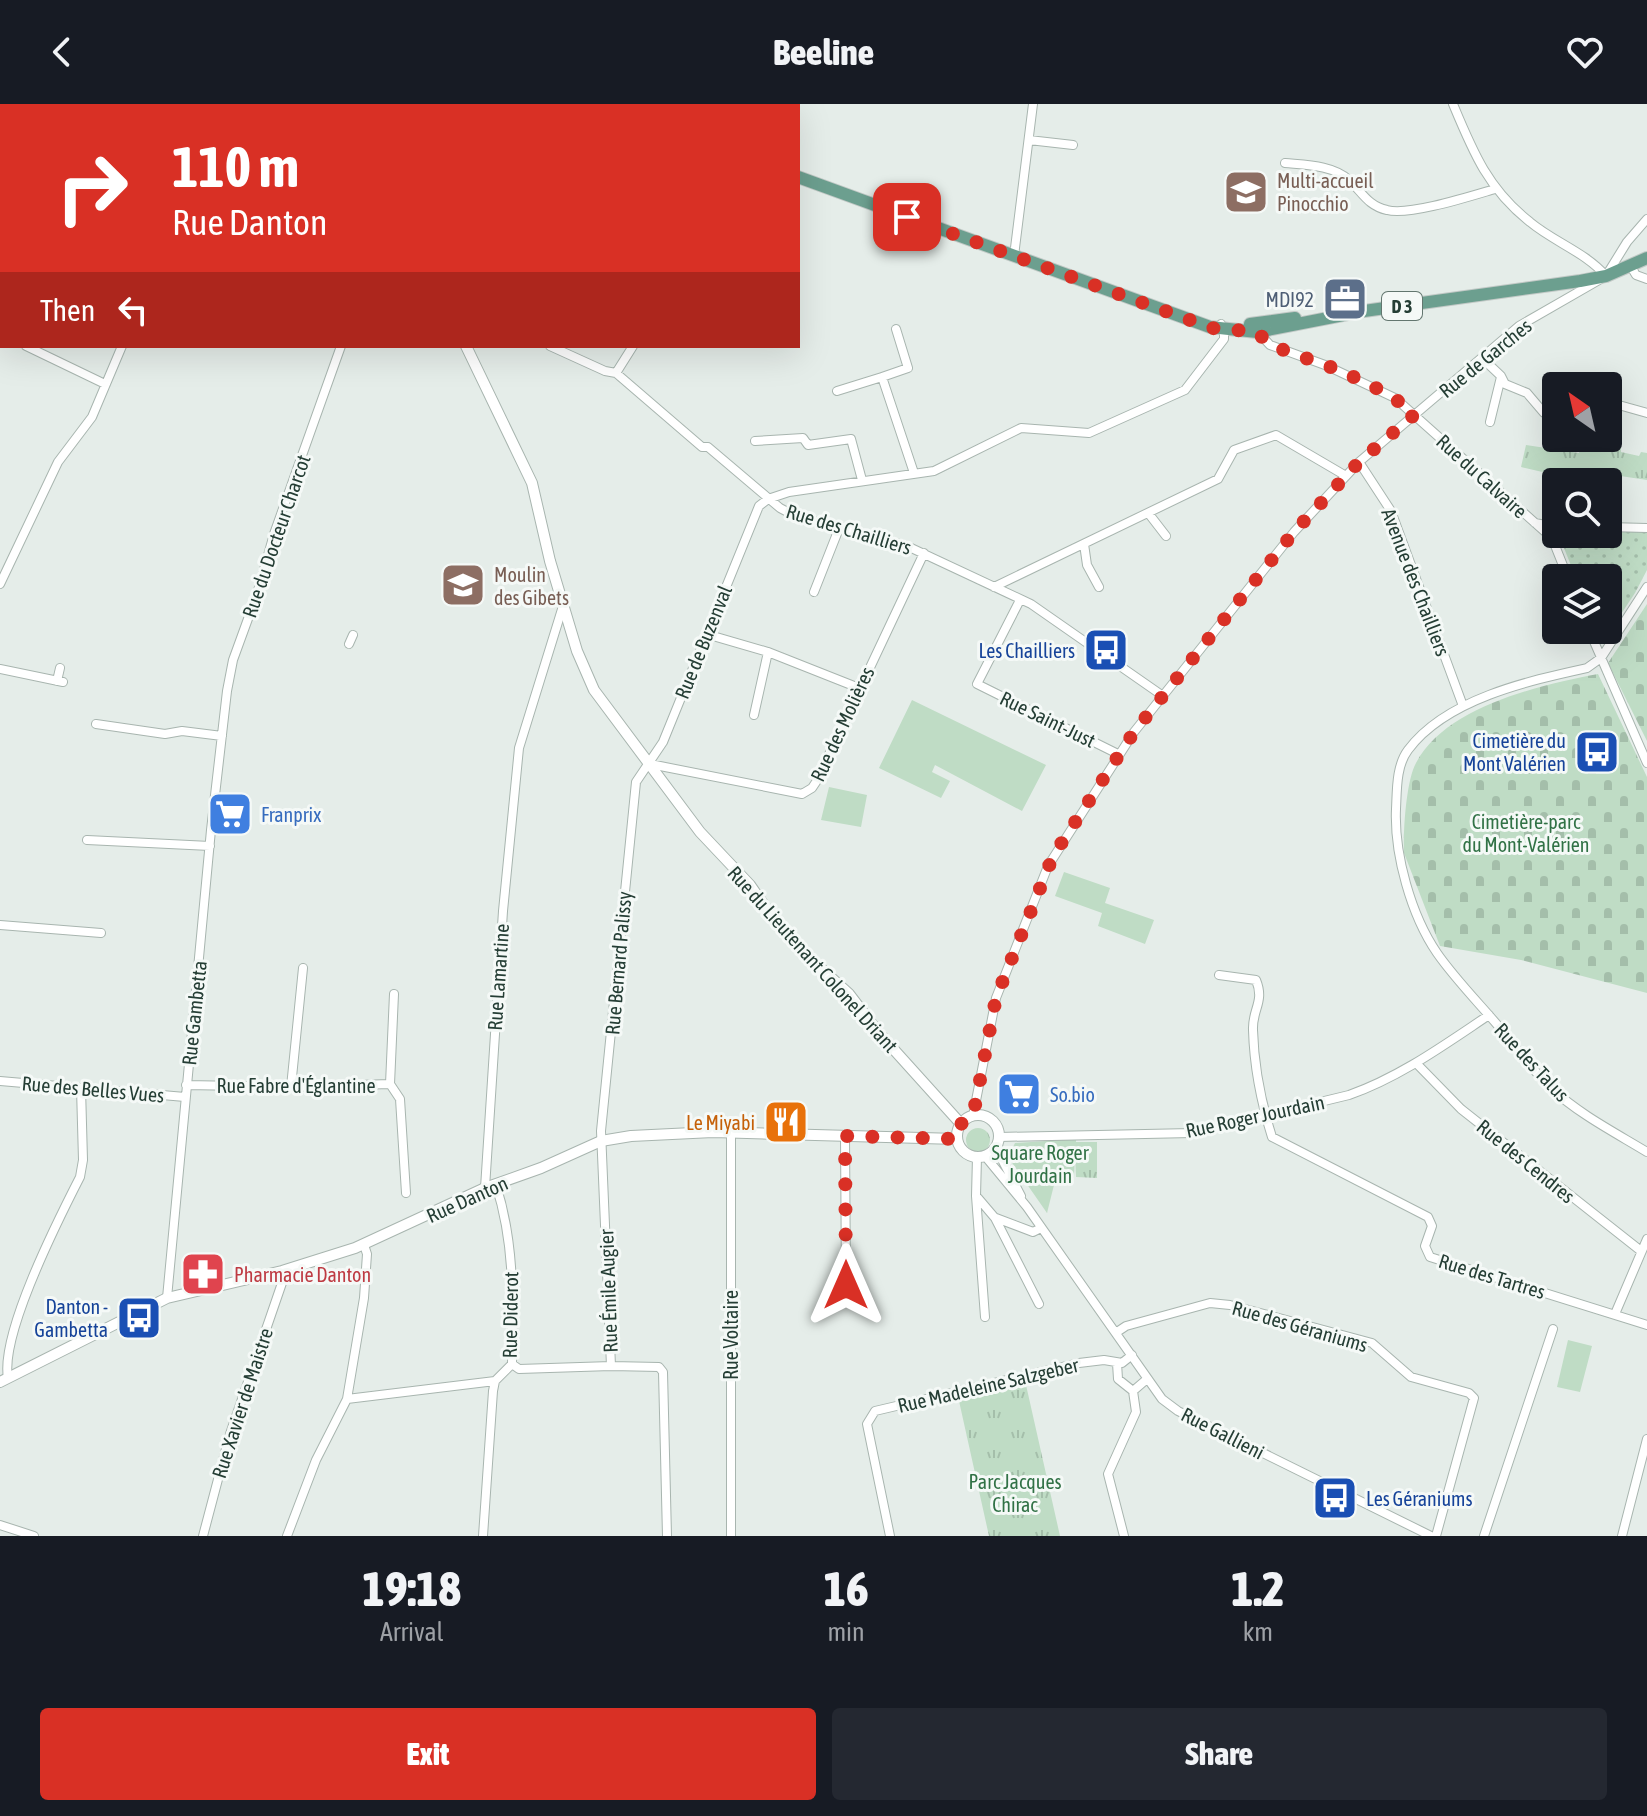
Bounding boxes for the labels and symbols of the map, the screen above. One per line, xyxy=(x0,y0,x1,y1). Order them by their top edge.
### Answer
school or university icon: Multi-accueil Pinocchio xyxy=(1222,168,1270,216)
place label: Multi-accueil Pinocchio xyxy=(1277,169,1374,215)
pin xyxy=(873,183,941,251)
office icon: MDI92 xyxy=(1321,275,1369,323)
place label: MDI92 xyxy=(1266,288,1314,311)
road number: D 3 xyxy=(1382,292,1422,320)
street label: Rue de Garches xyxy=(1434,314,1536,402)
north arrow xyxy=(1542,372,1622,452)
street label: Rue du Calvaire xyxy=(1432,429,1532,523)
street label: Rue du Docteur Charcot xyxy=(237,451,315,620)
street label: Rue des Chailliers xyxy=(784,499,914,559)
street label: Avenue des Chailliers xyxy=(1377,505,1455,659)
school or university icon: Moulin des Gibets xyxy=(439,561,487,609)
place label: Moulin des Gibets xyxy=(494,563,569,609)
street label: Rue de Buzenval xyxy=(670,581,736,702)
bus stop icon: Les Chailliers xyxy=(1082,626,1130,674)
place label: Les Chailliers xyxy=(979,639,1075,662)
street label: Rue des Molières xyxy=(805,663,879,785)
street label: Rue Saint-Just xyxy=(997,686,1100,752)
bus stop icon: Cimetière du Mont Valérien xyxy=(1573,728,1621,776)
place label: Cimetière du Mont Valérien xyxy=(1463,729,1566,775)
supermarket icon: Franprix xyxy=(206,790,254,838)
place label: Franprix xyxy=(261,803,321,826)
park label: Cimetière-parc du Mont-Valérien xyxy=(1462,810,1590,856)
street label: Rue du Lieutenant Colonel Driant xyxy=(723,861,903,1057)
street label: Rue Bernard Palissy xyxy=(600,890,636,1036)
street label: Rue Lamartine xyxy=(483,923,513,1031)
street label: Rue Gambetta xyxy=(177,960,211,1066)
street label: Rue des Talus xyxy=(1490,1018,1574,1106)
supermarket icon: So.bio xyxy=(995,1070,1043,1118)
street label: Rue des Belles Vues xyxy=(21,1071,165,1107)
street label: Rue Fabre d'Églantine xyxy=(217,1074,375,1097)
place label: So.bio xyxy=(1050,1083,1095,1106)
street label: Rue Roger Jourdain xyxy=(1184,1090,1326,1142)
restaurant icon: Le Miyabi xyxy=(762,1098,810,1146)
place label: Le Miyabi xyxy=(686,1111,755,1134)
street label: Rue des Cendres xyxy=(1472,1115,1580,1207)
park label: Square Roger Jourdain xyxy=(991,1141,1090,1187)
street label: Rue Danton xyxy=(423,1171,511,1227)
street label: Rue Émile Augier xyxy=(594,1228,622,1353)
position arrow xyxy=(804,1243,888,1327)
street label: Rue des Tartres xyxy=(1436,1249,1548,1303)
pharmacy icon: Pharmacie Danton xyxy=(179,1250,227,1298)
place label: Pharmacie Danton xyxy=(234,1263,371,1286)
street label: Rue Diderot xyxy=(498,1271,522,1359)
street label: Rue Voltaire xyxy=(719,1290,742,1380)
bus stop icon: Danton - Gambetta xyxy=(115,1294,163,1342)
place label: Danton - Gambetta xyxy=(34,1295,108,1341)
street label: Rue des Géraniums xyxy=(1230,1296,1370,1356)
street label: Rue Xavier de Maistre xyxy=(207,1325,277,1481)
street label: Rue Madeleine Salzgeber xyxy=(895,1353,1082,1417)
street label: Rue Gallieni xyxy=(1178,1402,1268,1464)
park label: Parc Jacques Chirac xyxy=(968,1470,1062,1516)
bus stop icon: Les Géraniums xyxy=(1311,1474,1359,1522)
place label: Les Géraniums xyxy=(1366,1487,1473,1510)

